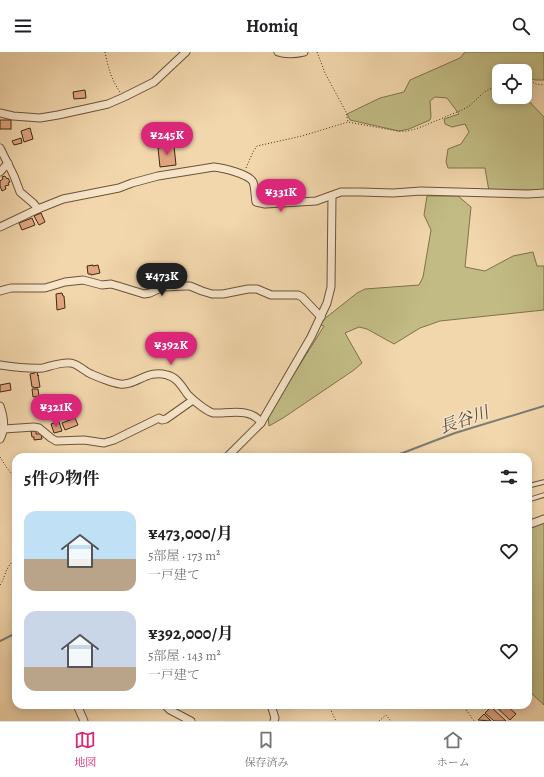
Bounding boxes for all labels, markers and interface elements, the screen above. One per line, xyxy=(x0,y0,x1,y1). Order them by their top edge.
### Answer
text: Homiq xyxy=(246,14,298,38)
icon: menu xyxy=(12,15,34,37)
icon: search xyxy=(510,15,532,37)
map controls xyxy=(492,64,532,104)
button: locate xyxy=(492,64,532,104)
pin: ¥245K xyxy=(139,122,195,156)
text: ¥245K xyxy=(150,126,184,143)
pin: ¥331K xyxy=(253,179,309,213)
text: ¥331K xyxy=(265,183,297,200)
pin: ¥473K xyxy=(134,263,190,297)
text: ¥473K xyxy=(145,267,179,284)
pin: ¥392K xyxy=(143,332,199,366)
text: ¥392K xyxy=(154,336,188,353)
pin: ¥321K xyxy=(28,394,84,428)
text: ¥321K xyxy=(40,398,72,415)
water label: 長谷川 xyxy=(436,400,494,439)
icon: filters xyxy=(498,466,520,488)
text: 5件の物件 xyxy=(24,467,99,490)
text: ¥473,000/月 xyxy=(148,522,233,545)
icon: home xyxy=(56,527,104,575)
icon: heart xyxy=(498,540,520,562)
text: 5部屋 · 173 m² xyxy=(148,547,220,564)
text: 一戸建て xyxy=(148,566,200,583)
text: ¥392,000/月 xyxy=(148,622,234,645)
icon: home xyxy=(56,627,104,675)
icon: heart xyxy=(498,640,520,662)
text: 5部屋 · 143 m² xyxy=(148,647,221,664)
text: 一戸建て xyxy=(148,666,200,683)
tab: 地図 xyxy=(74,729,96,770)
tab: 保存済み xyxy=(244,729,288,770)
tab: ホーム xyxy=(437,729,470,770)

